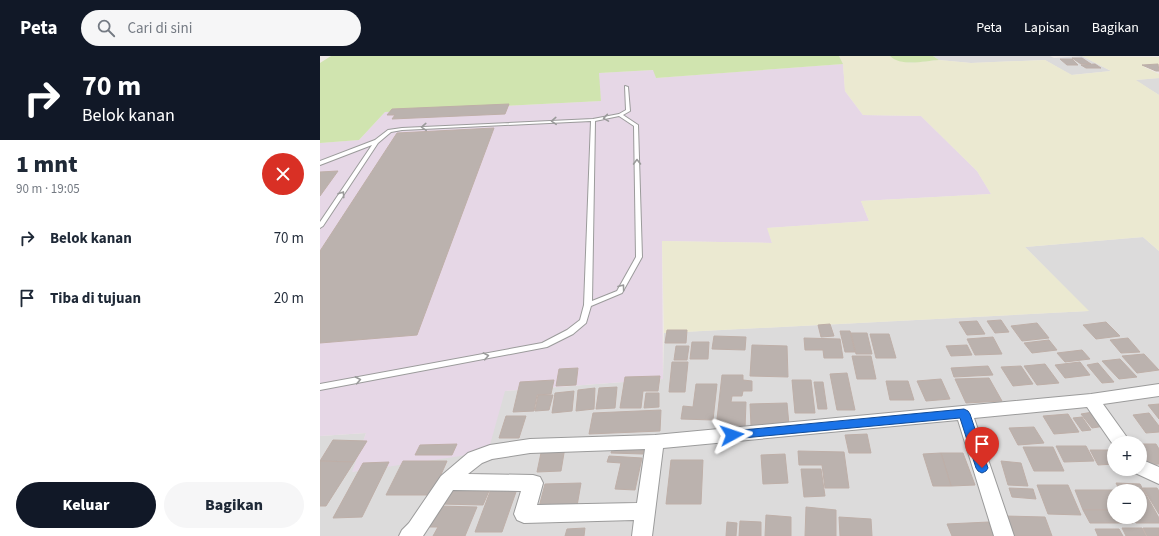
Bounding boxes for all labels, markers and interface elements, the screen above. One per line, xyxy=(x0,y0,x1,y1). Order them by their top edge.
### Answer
search box xyxy=(81,10,361,46)
text: Peta xyxy=(20,15,57,42)
icon: search xyxy=(95,17,117,39)
text: Cari di sini xyxy=(127,18,192,39)
text: Peta xyxy=(976,18,1002,38)
text: Lapisan xyxy=(1024,18,1070,38)
text: Bagikan xyxy=(1092,18,1139,38)
text: 70 m xyxy=(82,66,141,106)
icon: right xyxy=(16,72,68,124)
text: Belok kanan xyxy=(82,103,175,128)
one-way arrow xyxy=(603,113,610,121)
one-way arrow xyxy=(551,117,557,126)
one-way arrow xyxy=(421,123,427,132)
text: 1 mnt xyxy=(16,147,78,182)
button: close xyxy=(262,153,304,195)
one-way arrow xyxy=(633,159,641,165)
text: 90 m · 19:05 xyxy=(16,180,80,198)
one-way arrow xyxy=(337,191,345,198)
icon: right xyxy=(16,227,38,249)
text: Belok kanan xyxy=(50,228,132,249)
text: 70 m xyxy=(274,228,304,249)
one-way arrow xyxy=(617,285,624,292)
icon: arrive xyxy=(16,287,38,309)
text: Tiba di tujuan xyxy=(50,288,141,309)
text: 20 m xyxy=(274,288,304,309)
one-way arrow xyxy=(483,352,489,360)
one-way arrow xyxy=(355,376,361,384)
position arrow xyxy=(711,414,753,456)
pin xyxy=(965,427,999,468)
icon: arrive xyxy=(971,433,993,455)
map controls xyxy=(1107,436,1147,524)
button: + xyxy=(1107,436,1147,476)
button: Keluar xyxy=(16,482,156,528)
button: Bagikan xyxy=(164,482,304,528)
button: − xyxy=(1107,484,1147,524)

